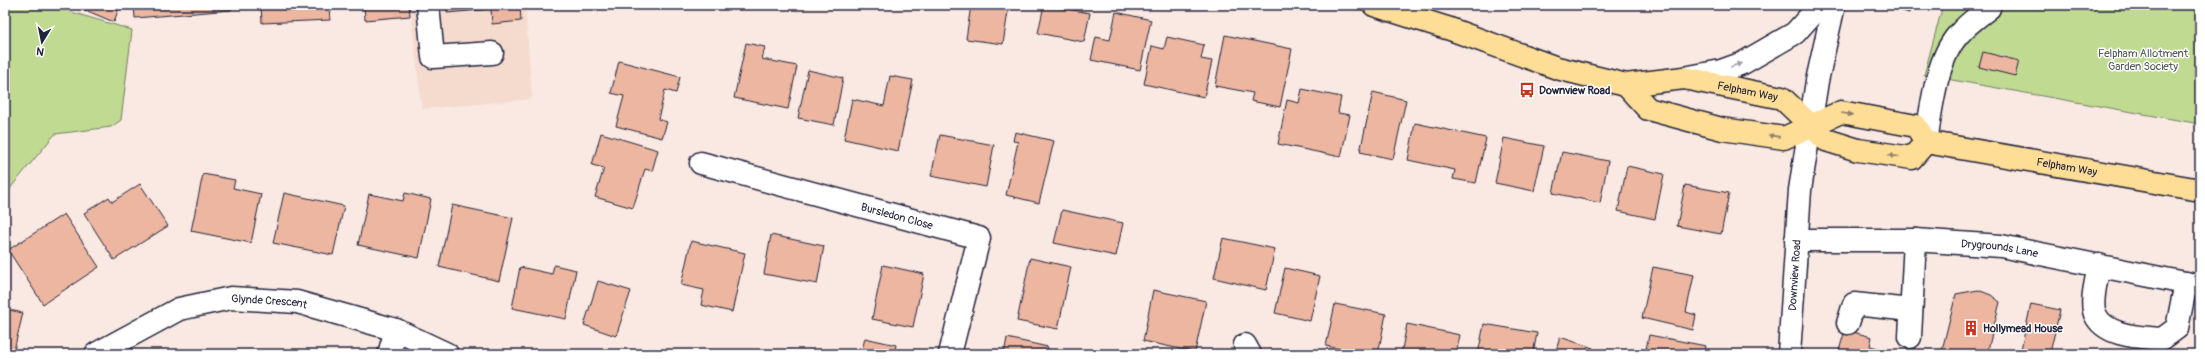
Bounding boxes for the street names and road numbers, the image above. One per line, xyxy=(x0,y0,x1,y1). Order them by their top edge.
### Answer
street label: Felpham Way xyxy=(1716,79,1779,104)
street label: Felpham Way xyxy=(2035,155,2098,179)
street label: Bursledon Close xyxy=(859,200,935,232)
street label: Drygrounds Lane xyxy=(1960,237,2040,260)
street label: Downview Road xyxy=(1786,239,1804,311)
street label: Glynde Crescent xyxy=(231,292,309,312)

